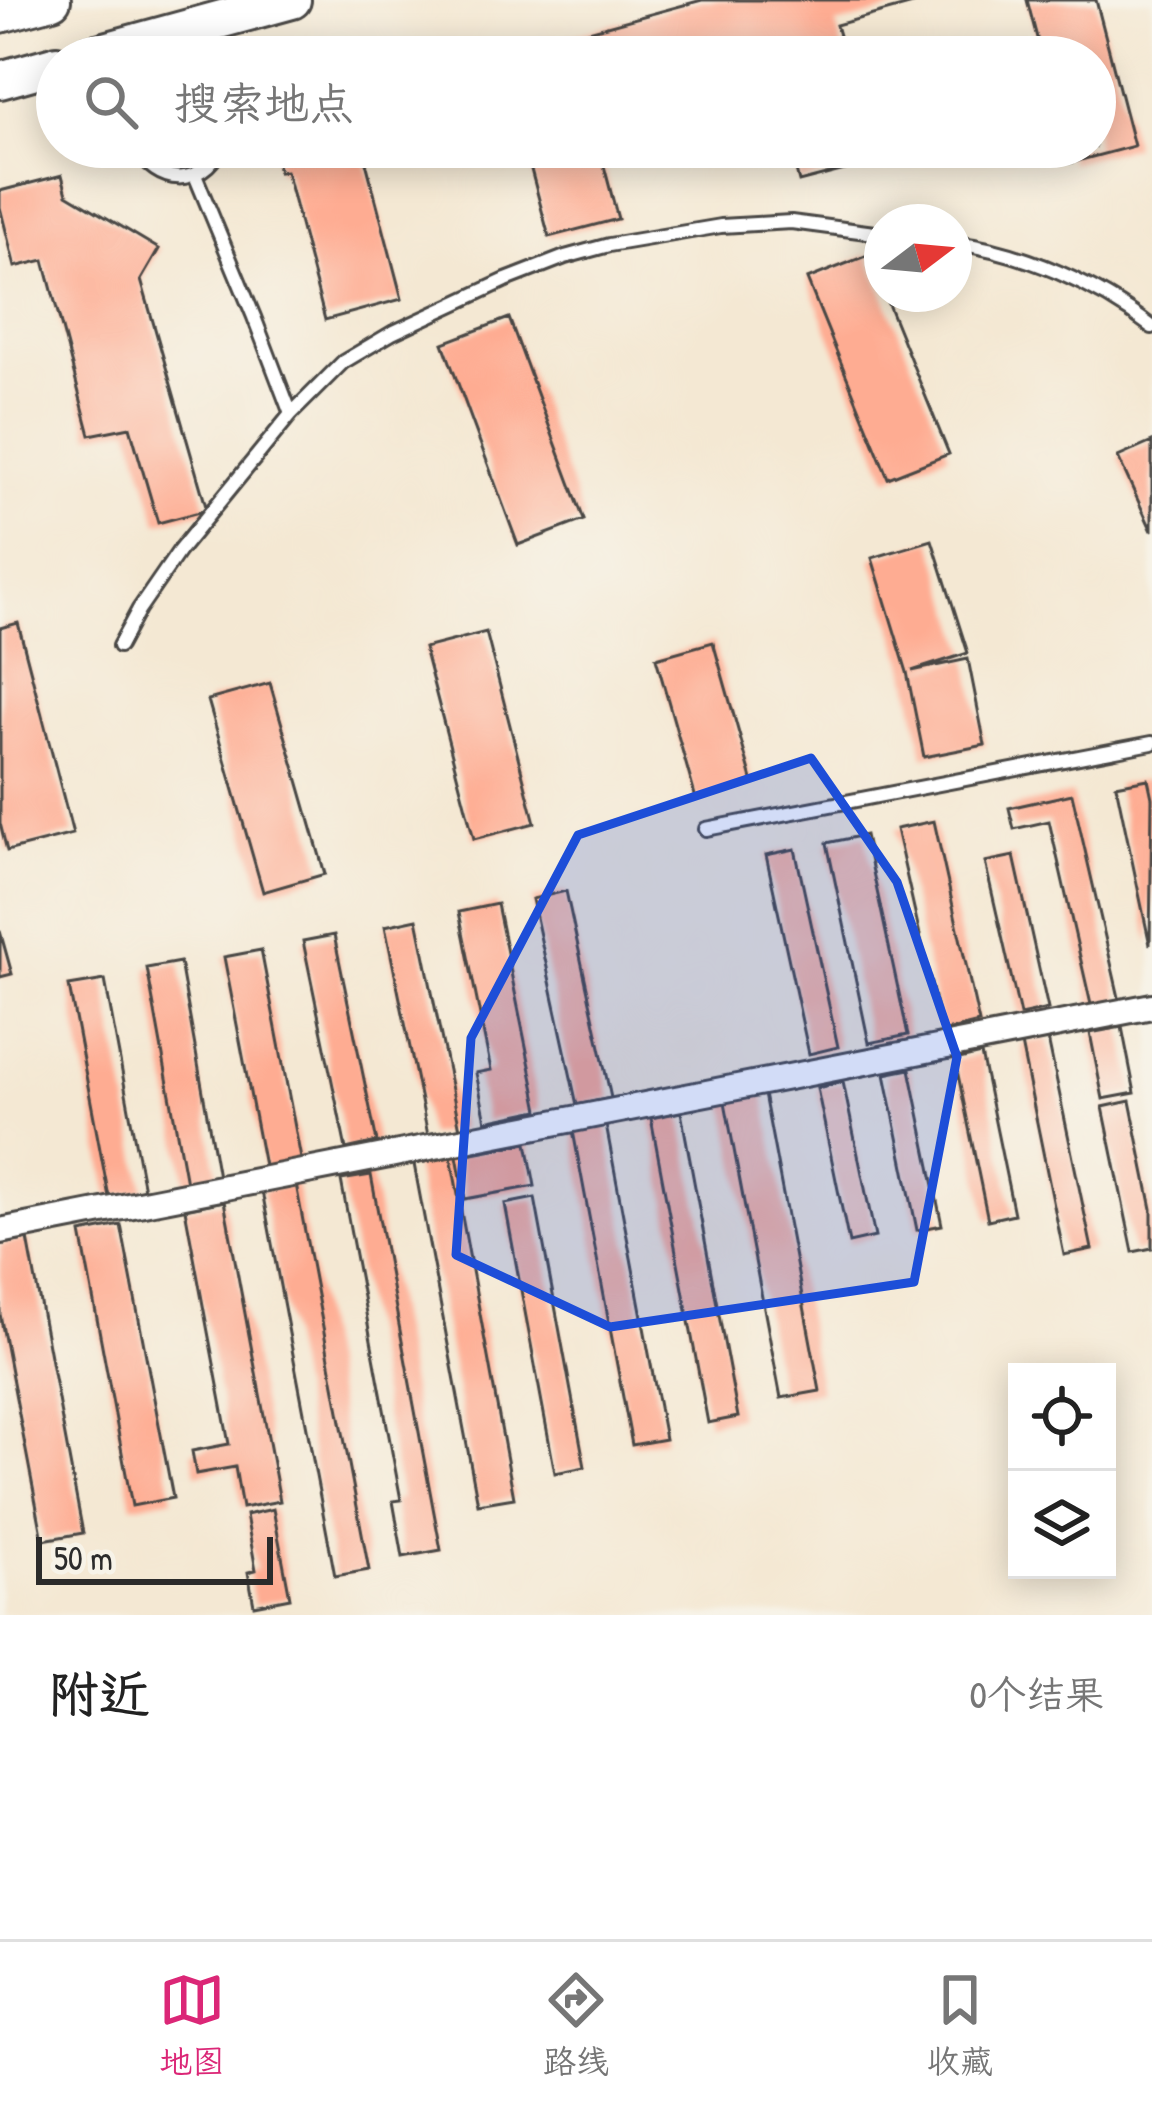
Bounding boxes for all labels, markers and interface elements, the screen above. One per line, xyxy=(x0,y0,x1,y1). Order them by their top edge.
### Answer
search box xyxy=(36,36,1116,168)
icon: search xyxy=(78,69,144,135)
text: 搜索地点 xyxy=(174,72,354,133)
north arrow xyxy=(864,204,972,312)
map controls xyxy=(1008,1363,1116,1579)
button: locate xyxy=(1008,1363,1116,1471)
button: layers xyxy=(1008,1471,1116,1579)
scale bar xyxy=(36,1531,273,1584)
text: 50 m xyxy=(54,1536,113,1580)
text: 附近 xyxy=(48,1659,150,1728)
text: 0个结果 xyxy=(970,1667,1104,1720)
tab: 地图 xyxy=(159,1967,225,2083)
tab: 路线 xyxy=(543,1967,609,2083)
tab: 收藏 xyxy=(927,1967,993,2083)

